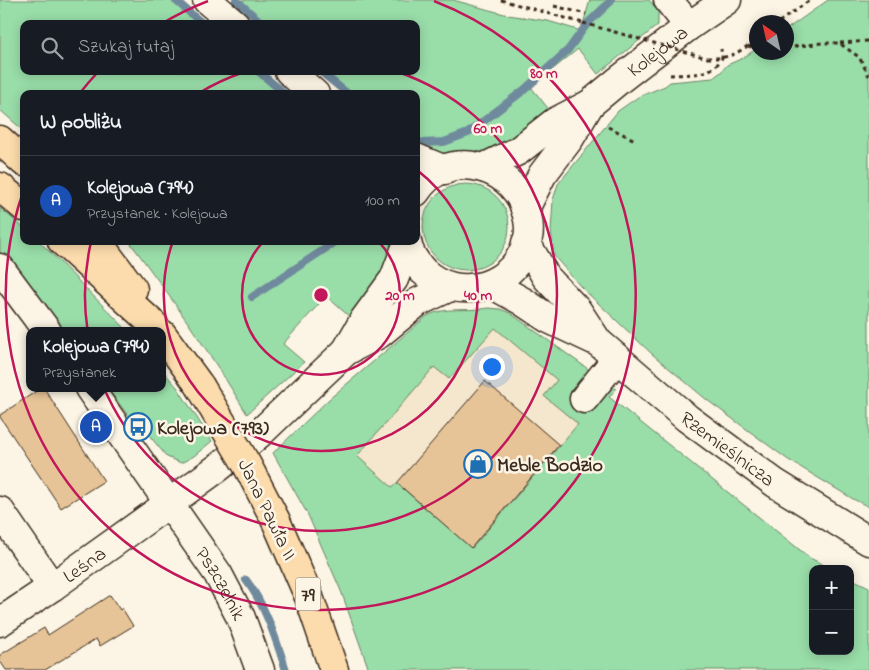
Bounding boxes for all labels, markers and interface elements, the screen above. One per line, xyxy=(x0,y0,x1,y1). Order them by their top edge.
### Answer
north arrow xyxy=(749,15,794,60)
search box xyxy=(20,20,420,75)
street label: Kolejowa xyxy=(622,20,695,86)
icon: search xyxy=(38,34,66,62)
text: Szukaj tutaj xyxy=(78,34,174,61)
text: 80 m xyxy=(529,63,558,85)
text: W pobliżu xyxy=(40,108,122,138)
text: 60 m xyxy=(473,118,503,140)
text: Kolejowa (794) xyxy=(87,175,193,202)
text: A xyxy=(51,189,61,213)
text: 100 m xyxy=(365,189,400,213)
text: Przystanek · Kolejowa xyxy=(87,202,228,226)
text: 20 m xyxy=(384,285,415,307)
text: 40 m xyxy=(463,285,492,307)
centre of rings xyxy=(312,286,330,304)
popup xyxy=(26,327,166,392)
text: Kolejowa (794) xyxy=(43,334,149,361)
your location xyxy=(479,354,505,380)
text: Przystanek xyxy=(43,361,116,385)
street label: Rzemieślnicza xyxy=(673,405,780,495)
pin: A xyxy=(80,408,112,446)
bus stop icon: Kolejowa (793) xyxy=(123,412,153,442)
place label: Kolejowa (793) xyxy=(157,415,269,444)
shop icon: Meble Bodzio xyxy=(463,449,493,479)
place label: Meble Bodzio xyxy=(497,452,603,481)
street label: Jana Pawła II xyxy=(229,454,303,566)
street label: Leśna xyxy=(58,541,113,592)
street label: Pszczelnik xyxy=(186,542,252,626)
map controls xyxy=(809,565,854,655)
button: + xyxy=(809,565,854,610)
road number: 79 xyxy=(296,578,320,610)
button: − xyxy=(809,610,854,655)

